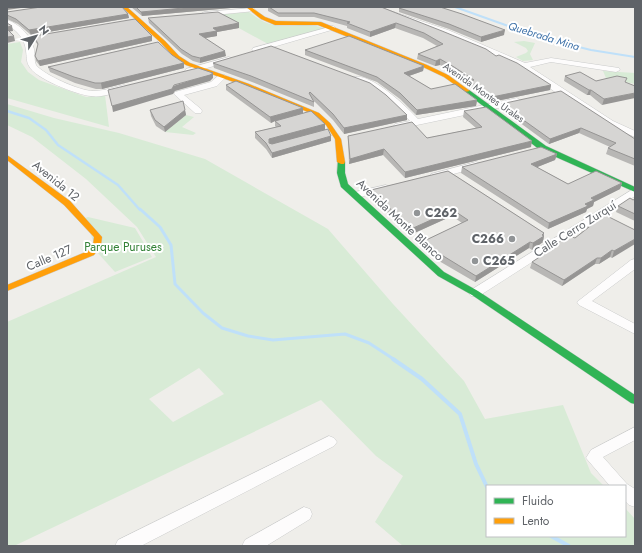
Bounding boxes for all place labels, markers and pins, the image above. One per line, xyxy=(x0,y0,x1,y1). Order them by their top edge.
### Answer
place label: C262 xyxy=(425,204,457,222)
marker: C262 xyxy=(412,208,422,218)
place label: C266 xyxy=(472,230,504,248)
marker: C266 xyxy=(507,234,517,244)
place label: C265 xyxy=(483,252,515,270)
marker: C265 xyxy=(470,256,480,266)

